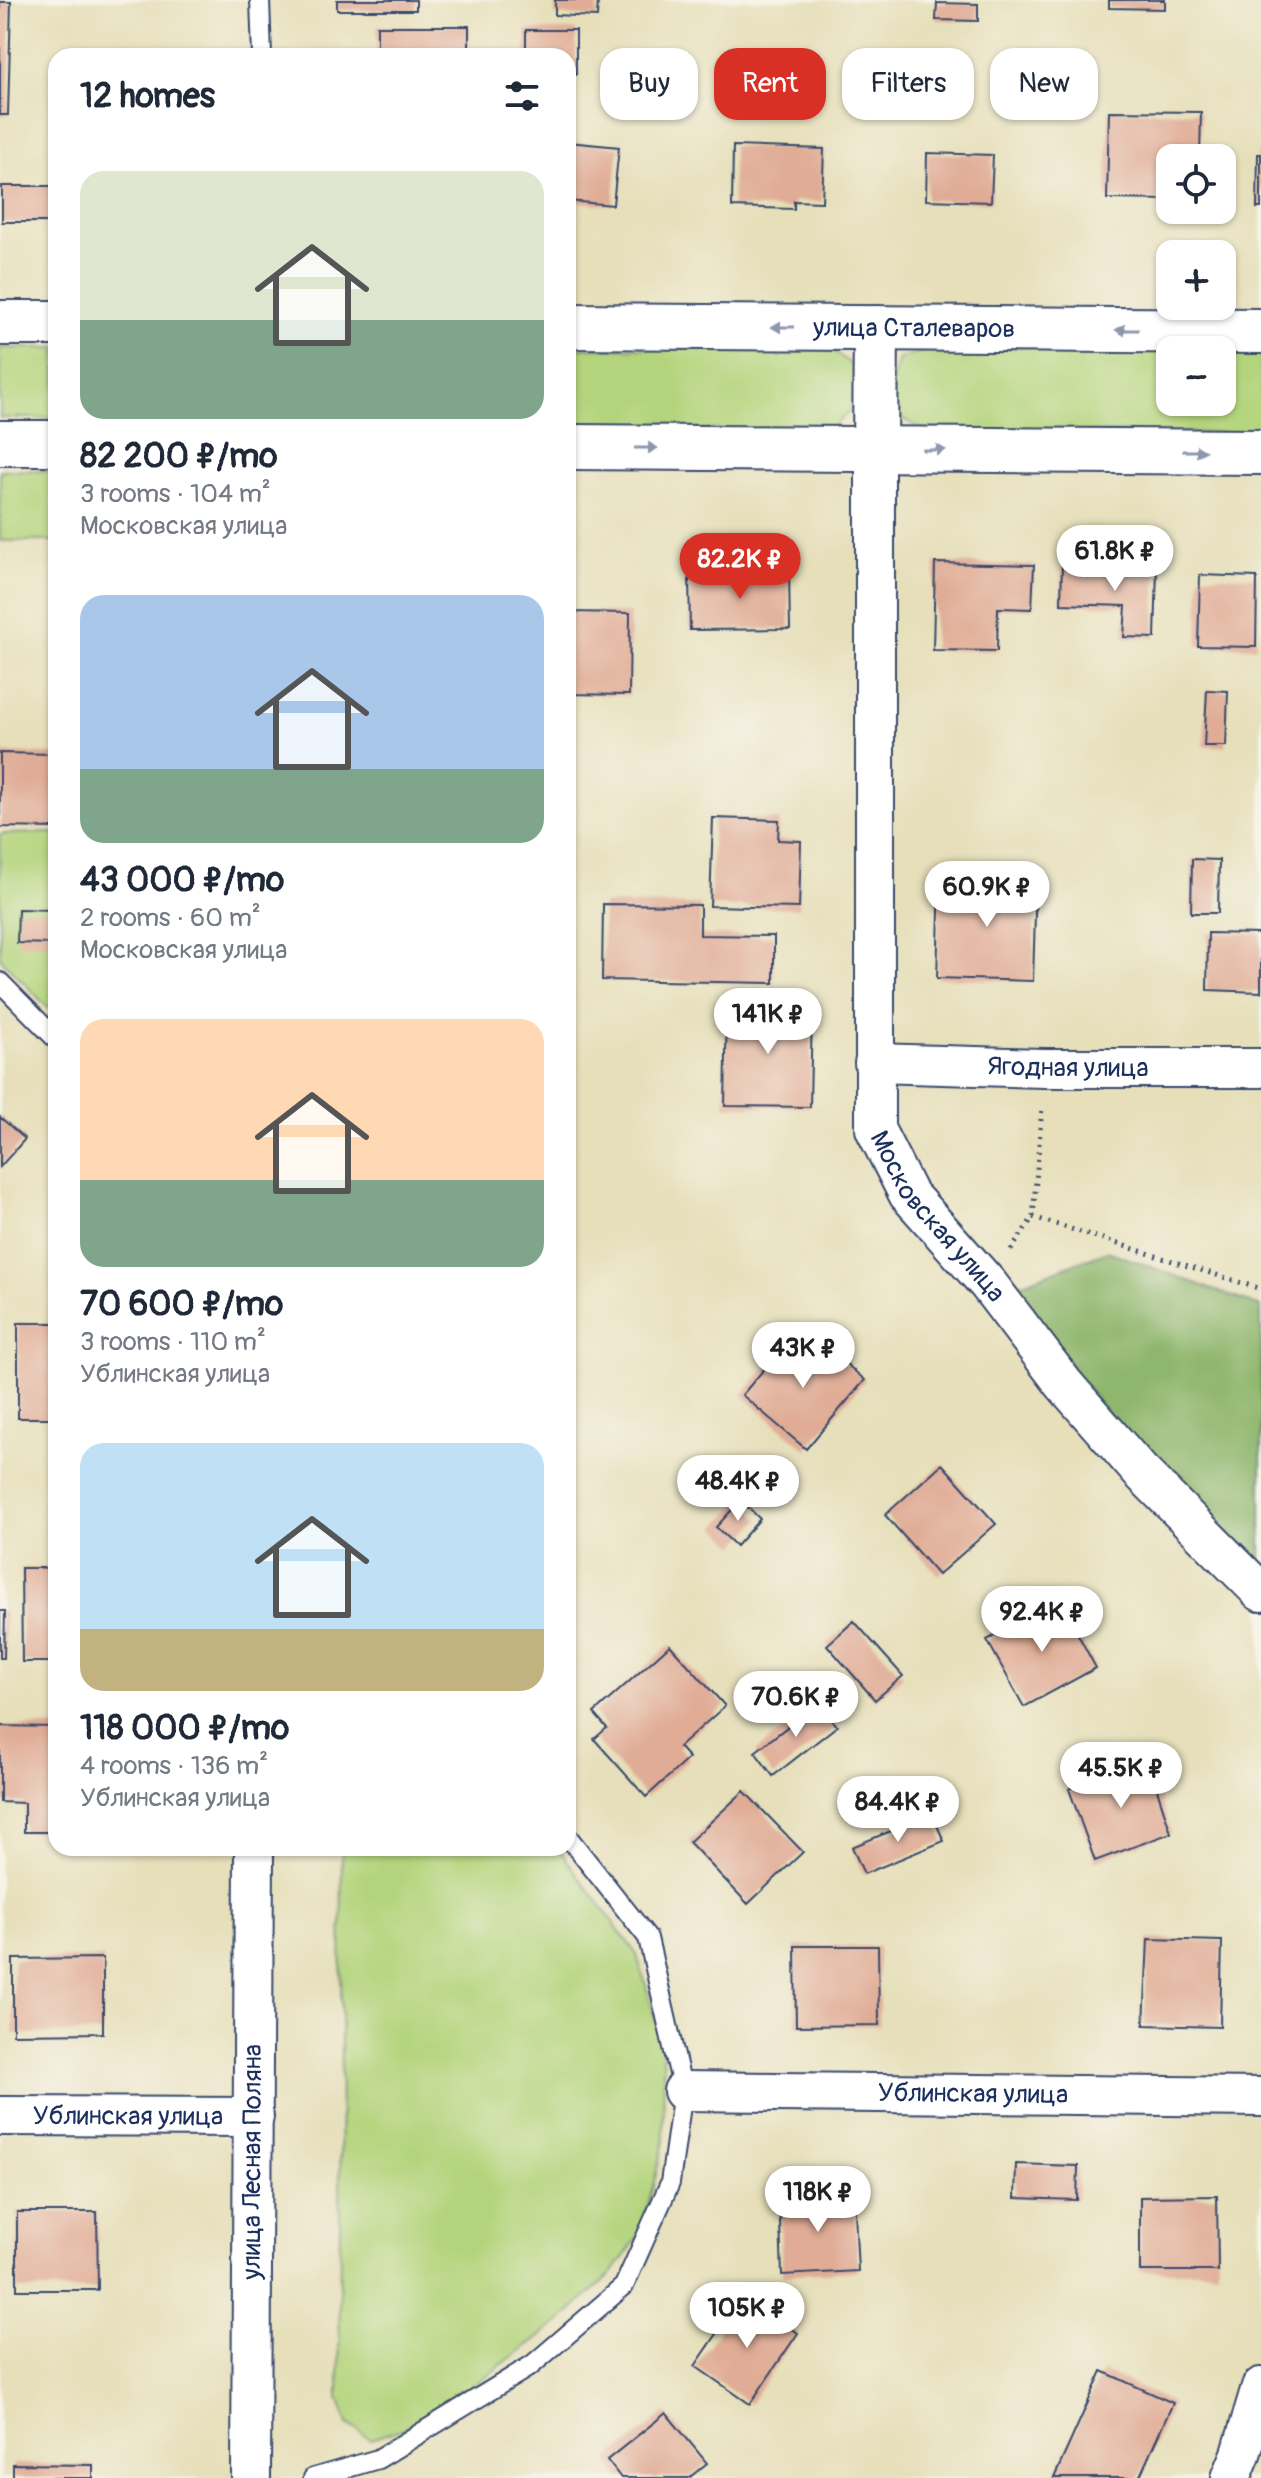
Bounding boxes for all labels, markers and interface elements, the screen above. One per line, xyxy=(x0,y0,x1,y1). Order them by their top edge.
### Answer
chip: Buy xyxy=(600,48,698,120)
chip: Rent xyxy=(714,48,826,120)
chip: Filters xyxy=(842,48,974,120)
chip: New xyxy=(990,48,1098,120)
icon: filters xyxy=(500,74,544,118)
text: 12 homes xyxy=(80,75,215,118)
map controls xyxy=(1156,144,1236,416)
button: locate xyxy=(1156,144,1236,224)
icon: home xyxy=(240,223,384,367)
button: + xyxy=(1156,240,1236,320)
street label: улица Сталеваров xyxy=(812,312,1015,345)
one-way arrow xyxy=(770,321,795,333)
one-way arrow xyxy=(1114,324,1139,336)
button: − xyxy=(1156,336,1236,416)
text: 82 200 ₽/mo xyxy=(80,435,277,478)
one-way arrow xyxy=(634,442,659,454)
one-way arrow xyxy=(922,444,947,456)
one-way arrow xyxy=(1182,445,1207,457)
text: 3 rooms · 104 m² xyxy=(80,478,271,510)
text: Московская улица xyxy=(80,510,287,542)
pin: 61.8K ₽ xyxy=(1041,525,1189,593)
pin: 82.2K ₽ xyxy=(666,533,814,601)
text: 61.8K ₽ xyxy=(1074,535,1156,567)
text: 82.2K ₽ xyxy=(698,543,782,575)
icon: home xyxy=(240,647,384,791)
text: 43 000 ₽/mo xyxy=(80,859,284,902)
pin: 60.9K ₽ xyxy=(913,861,1061,929)
text: 60.9K ₽ xyxy=(943,871,1031,903)
text: 2 rooms · 60 m² xyxy=(80,902,261,934)
text: Московская улица xyxy=(80,934,287,966)
pin: 141K ₽ xyxy=(703,988,833,1056)
text: 141K ₽ xyxy=(732,998,804,1030)
street label: Ягодная улица xyxy=(987,1050,1149,1084)
icon: home xyxy=(240,1071,384,1215)
street label: Московская улица xyxy=(863,1126,1012,1308)
text: 70 600 ₽/mo xyxy=(80,1283,283,1326)
pin: 43K ₽ xyxy=(747,1322,859,1390)
text: 3 rooms · 110 m² xyxy=(80,1326,266,1358)
text: 43K ₽ xyxy=(770,1332,836,1364)
text: Ублинская улица xyxy=(80,1358,270,1390)
pin: 48.4K ₽ xyxy=(664,1455,812,1523)
text: 48.4K ₽ xyxy=(695,1465,781,1497)
icon: home xyxy=(240,1495,384,1639)
pin: 92.4K ₽ xyxy=(968,1586,1116,1654)
text: 92.4K ₽ xyxy=(999,1596,1085,1628)
pin: 70.6K ₽ xyxy=(722,1671,870,1739)
text: 70.6K ₽ xyxy=(751,1681,841,1713)
text: 118 000 ₽/mo xyxy=(80,1707,289,1750)
pin: 45.5K ₽ xyxy=(1047,1742,1195,1810)
text: 4 rooms · 136 m² xyxy=(80,1750,268,1782)
text: 45.5K ₽ xyxy=(1078,1752,1164,1784)
pin: 84.4K ₽ xyxy=(824,1776,972,1844)
text: Ублинская улица xyxy=(80,1782,270,1814)
text: 84.4K ₽ xyxy=(855,1786,941,1818)
street label: улица Лесная Поляна xyxy=(236,2044,269,2281)
street label: Ублинская улица xyxy=(878,2077,1068,2111)
street label: Ублинская улица xyxy=(33,2100,223,2133)
pin: 118K ₽ xyxy=(753,2166,883,2234)
text: 118K ₽ xyxy=(783,2176,853,2208)
pin: 105K ₽ xyxy=(682,2282,812,2350)
text: 105K ₽ xyxy=(708,2292,786,2324)

